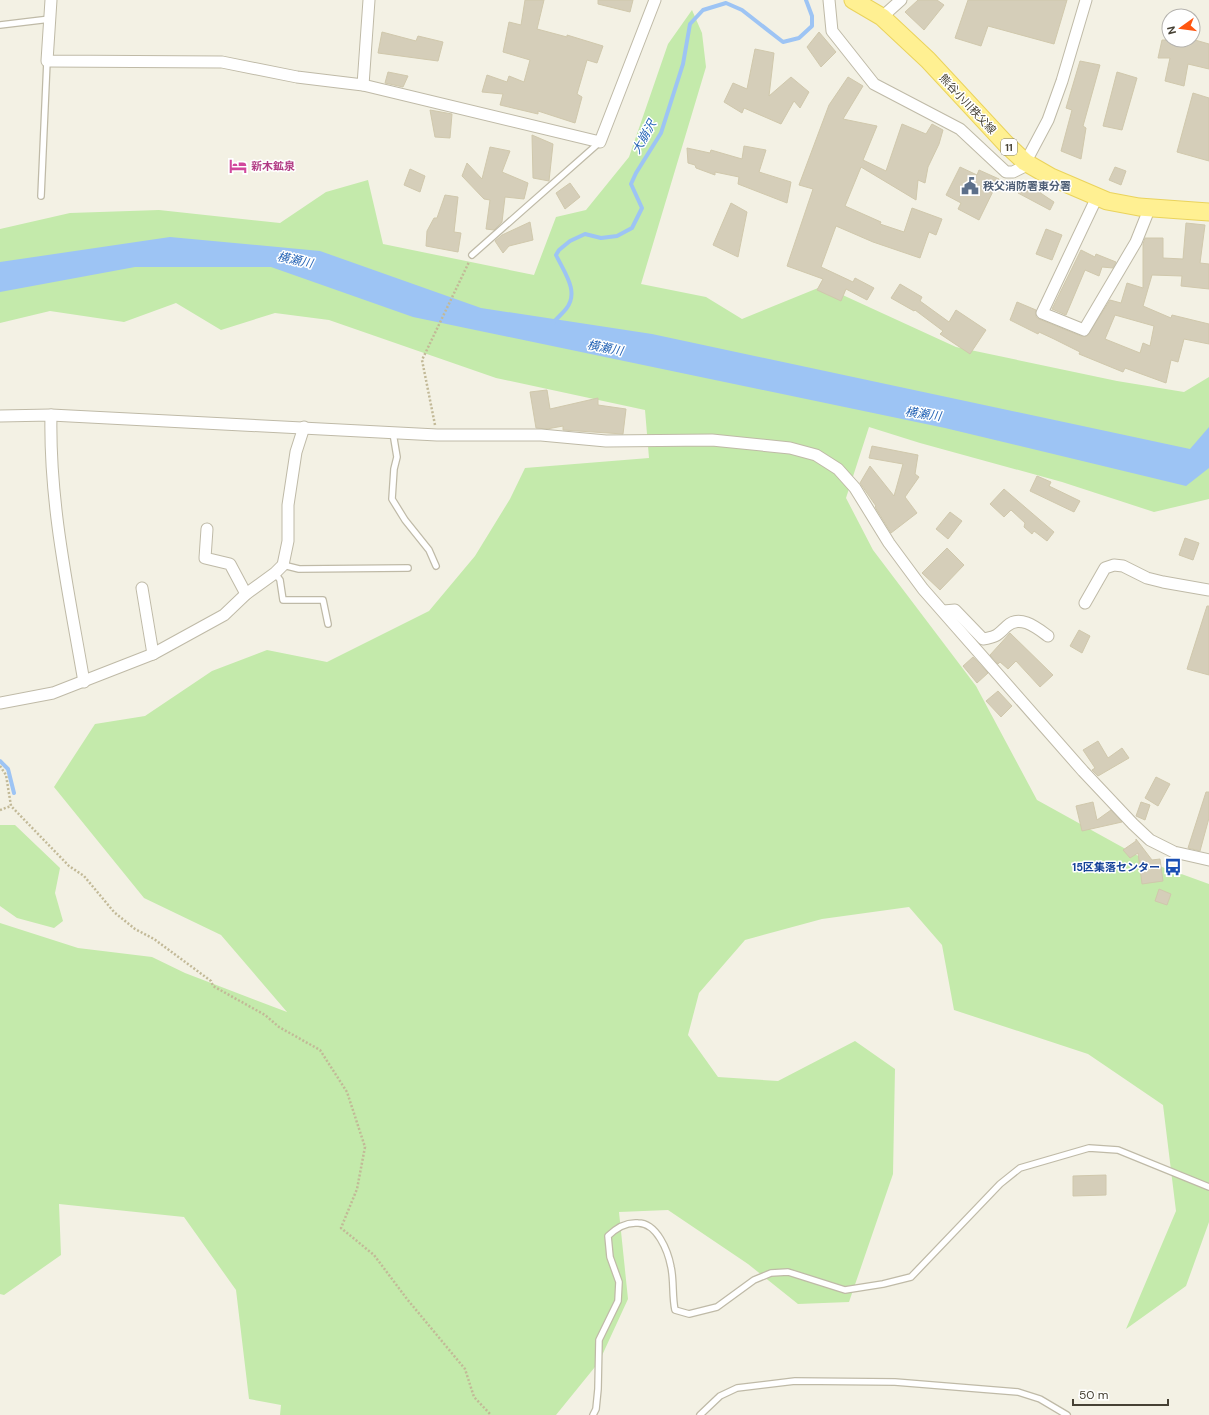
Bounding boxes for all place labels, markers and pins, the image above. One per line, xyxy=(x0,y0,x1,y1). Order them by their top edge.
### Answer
hotel icon: 新木鉱泉 xyxy=(228,156,248,176)
place label: 新木鉱泉 xyxy=(251,159,295,173)
public building icon: 秩父消防署東分署 xyxy=(960,176,980,196)
place label: 秩父消防署東分署 xyxy=(983,179,1071,193)
bus stop icon: 15区集落センター xyxy=(1163,857,1183,877)
place label: 15区集落センター xyxy=(1072,860,1160,874)

